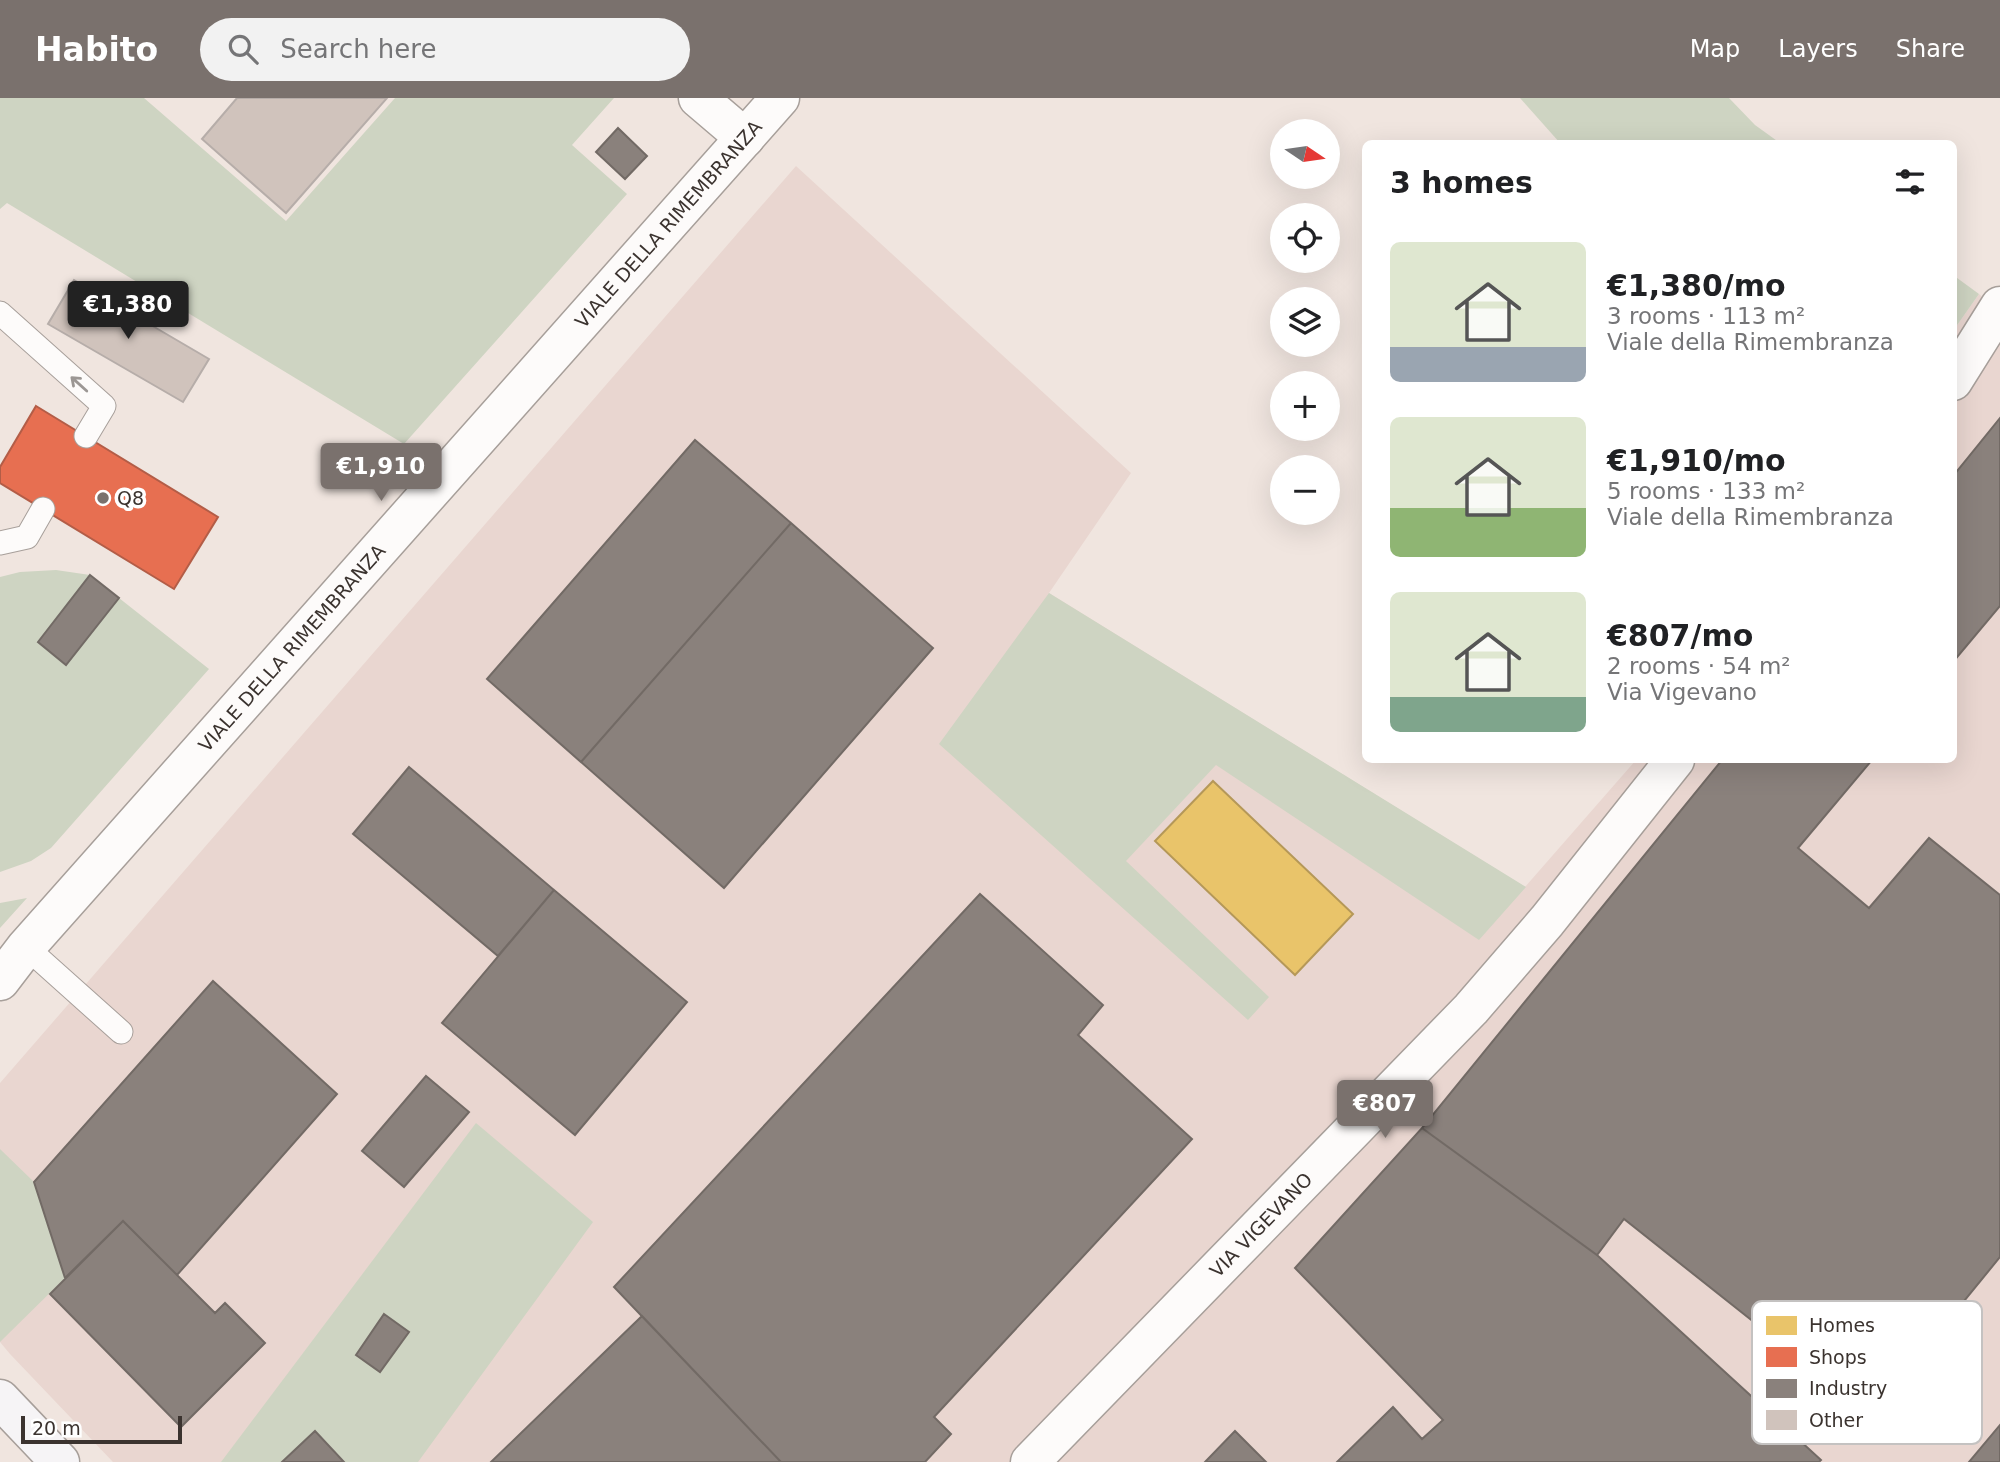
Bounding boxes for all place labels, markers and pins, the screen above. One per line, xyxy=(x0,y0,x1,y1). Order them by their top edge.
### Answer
pin: €1,380 xyxy=(71,282,185,341)
pin: €1,910 xyxy=(324,444,438,503)
place label: Q8 xyxy=(117,487,144,509)
marker: Q8 xyxy=(95,490,111,506)
pin: €807 xyxy=(1344,1080,1426,1140)

